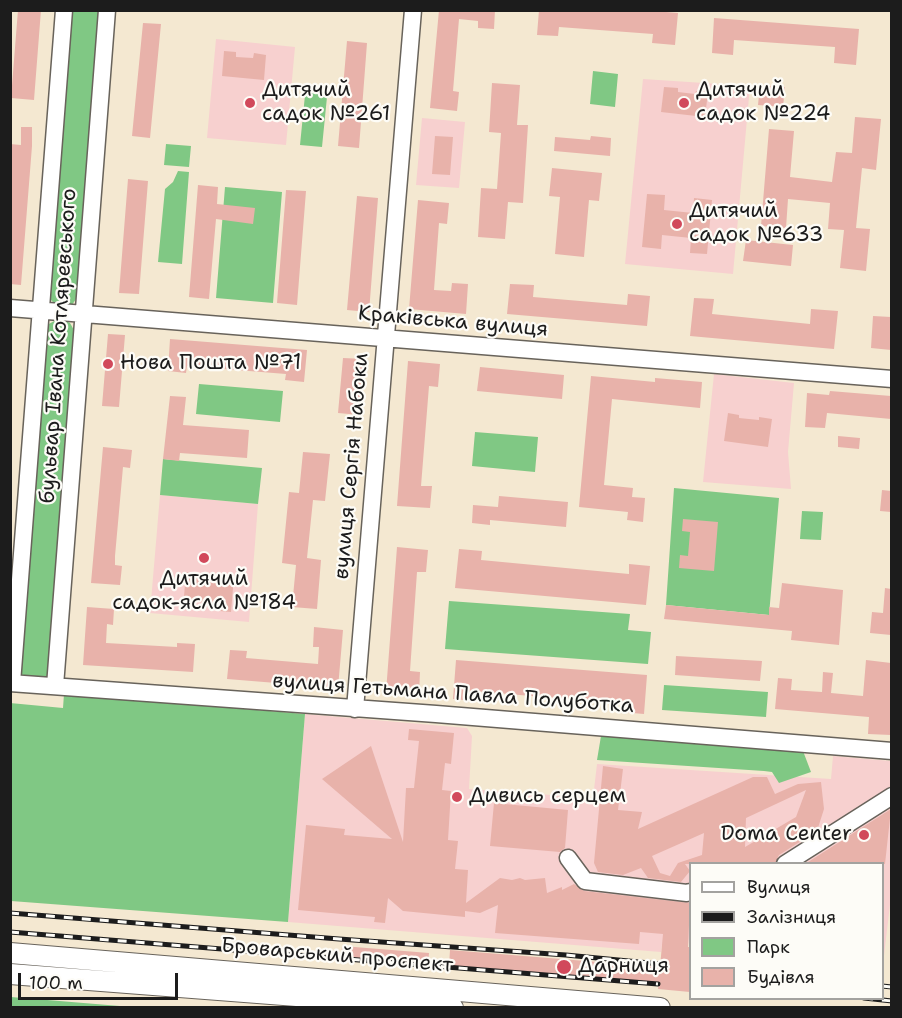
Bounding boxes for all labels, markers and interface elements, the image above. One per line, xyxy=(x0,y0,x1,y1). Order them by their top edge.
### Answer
place label: Дитячий садок №261 xyxy=(262,78,390,128)
place label: Дитячий садок №224 xyxy=(696,78,831,128)
marker: Дитячий садок №261 xyxy=(243,96,257,110)
marker: Дитячий садок №224 xyxy=(677,96,691,110)
street label: бульвар Івана Котляревського xyxy=(35,188,83,504)
place label: Дитячий садок №633 xyxy=(689,199,823,249)
marker: Дитячий садок №633 xyxy=(670,217,684,231)
street label: Краківська вулиця xyxy=(357,301,549,343)
place label: Нова Пошта №71 xyxy=(120,351,302,377)
street label: вулиця Сергія Набоки xyxy=(330,352,374,580)
marker: Нова Пошта №71 xyxy=(101,357,115,371)
marker: Дитячий садок-ясла №184 xyxy=(197,551,211,565)
place label: Дитячий садок-ясла №184 xyxy=(112,567,296,617)
street label: вулиця Гетьмана Павла Полуботка xyxy=(272,669,634,719)
place label: Дивись серцем xyxy=(469,784,626,810)
marker: Дивись серцем xyxy=(450,790,464,804)
place label: Doma Center xyxy=(721,822,852,848)
marker: Doma Center xyxy=(857,828,871,842)
legend xyxy=(689,862,884,1000)
text: Вулиця xyxy=(747,875,811,899)
text: Залізниця xyxy=(747,905,836,929)
street label: Броварський проспект xyxy=(220,933,454,979)
text: Парк xyxy=(747,935,790,959)
place label: Дарниця xyxy=(578,954,669,980)
marker: Дарниця xyxy=(555,958,573,976)
scale bar xyxy=(21,961,182,999)
text: Будівля xyxy=(747,965,815,989)
text: 100 m xyxy=(29,971,83,995)

